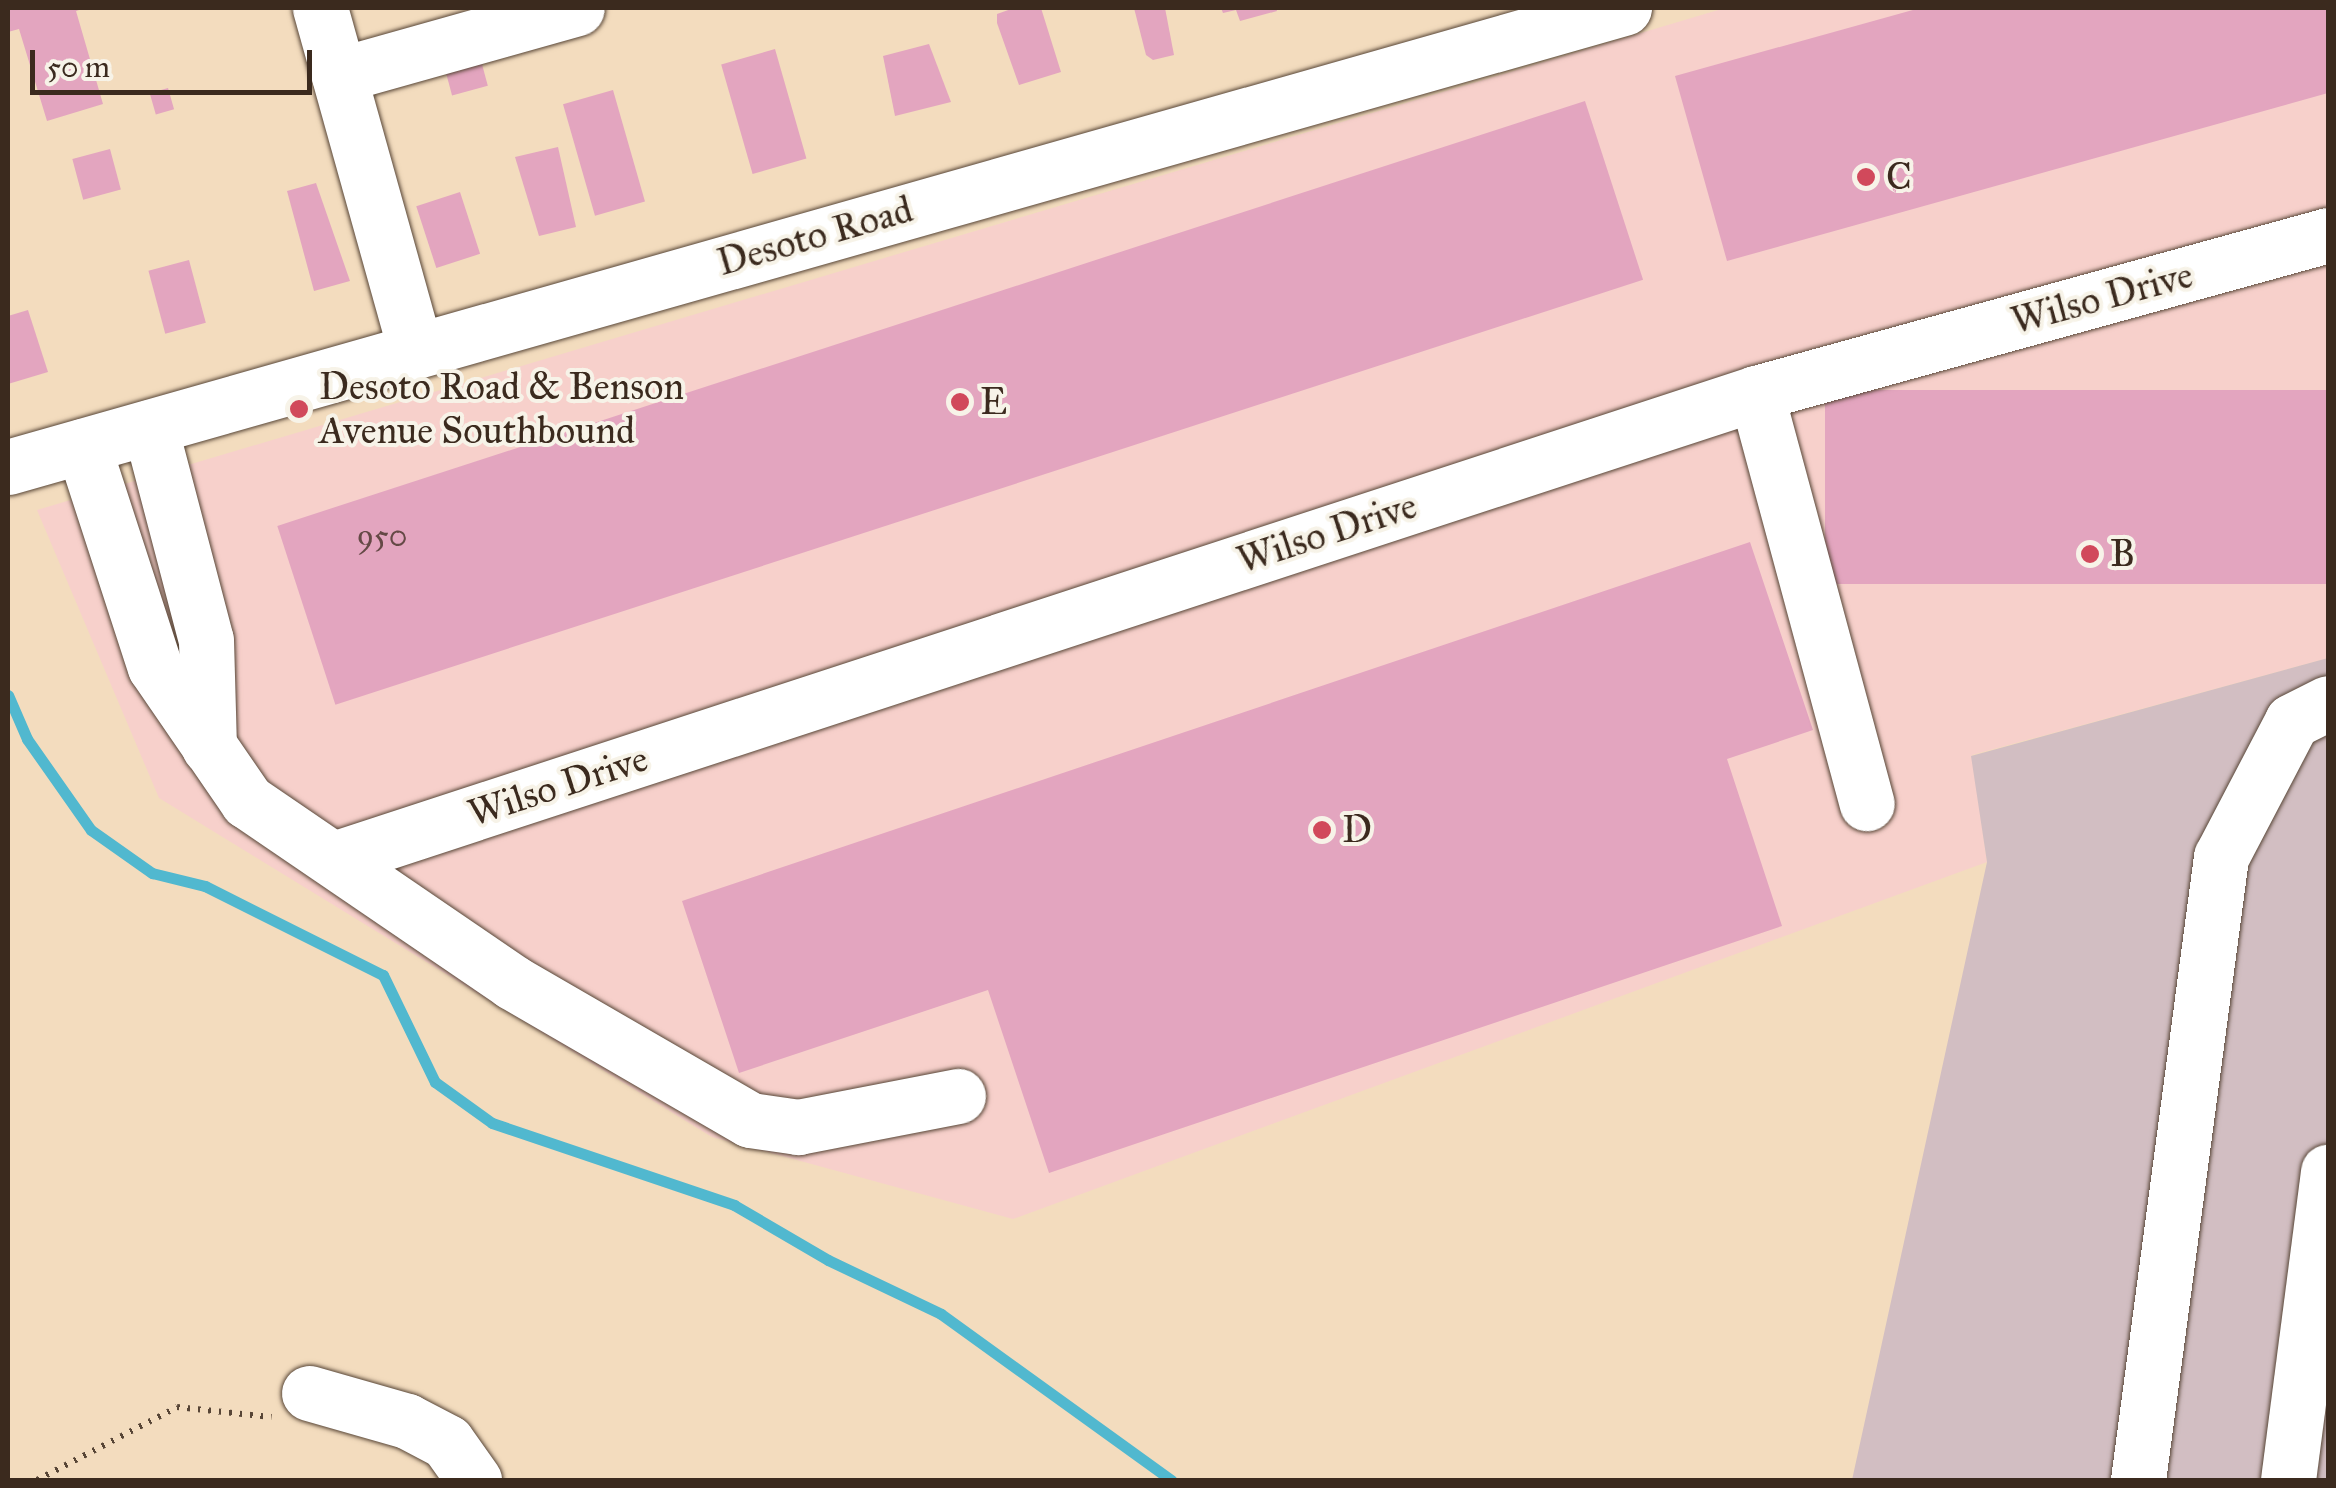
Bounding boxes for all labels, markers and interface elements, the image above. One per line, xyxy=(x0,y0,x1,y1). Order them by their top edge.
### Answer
scale bar xyxy=(35,30,318,92)
text: 50 m xyxy=(47,49,110,85)
place label: C xyxy=(1886,154,1912,200)
marker: C xyxy=(1855,166,1877,188)
street label: Desoto Road xyxy=(712,186,918,286)
street label: Wilso Drive xyxy=(2006,252,2198,344)
place label: Desoto Road & Benson Avenue Southbound xyxy=(319,364,684,454)
place label: E xyxy=(980,379,1007,425)
marker: E xyxy=(949,391,971,413)
marker: Desoto Road & Benson Avenue Southbound xyxy=(288,398,310,420)
street label: Wilso Drive xyxy=(1231,483,1423,583)
house number: 950 xyxy=(357,517,407,555)
place label: B xyxy=(2110,531,2135,577)
marker: B xyxy=(2079,543,2101,565)
street label: Wilso Drive xyxy=(462,736,654,836)
place label: D xyxy=(1342,807,1372,853)
marker: D xyxy=(1311,819,1333,841)

